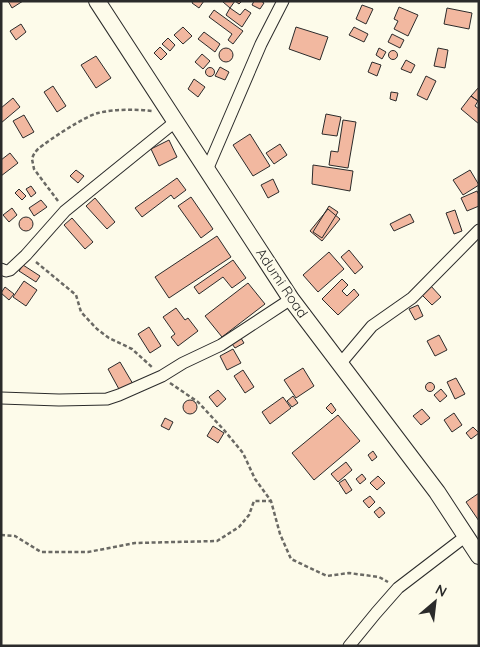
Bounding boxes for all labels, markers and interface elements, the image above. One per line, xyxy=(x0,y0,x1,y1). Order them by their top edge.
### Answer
street label: Adumi Road xyxy=(252,245,312,321)
north arrow xyxy=(410,577,460,627)
text: N xyxy=(432,580,450,601)

